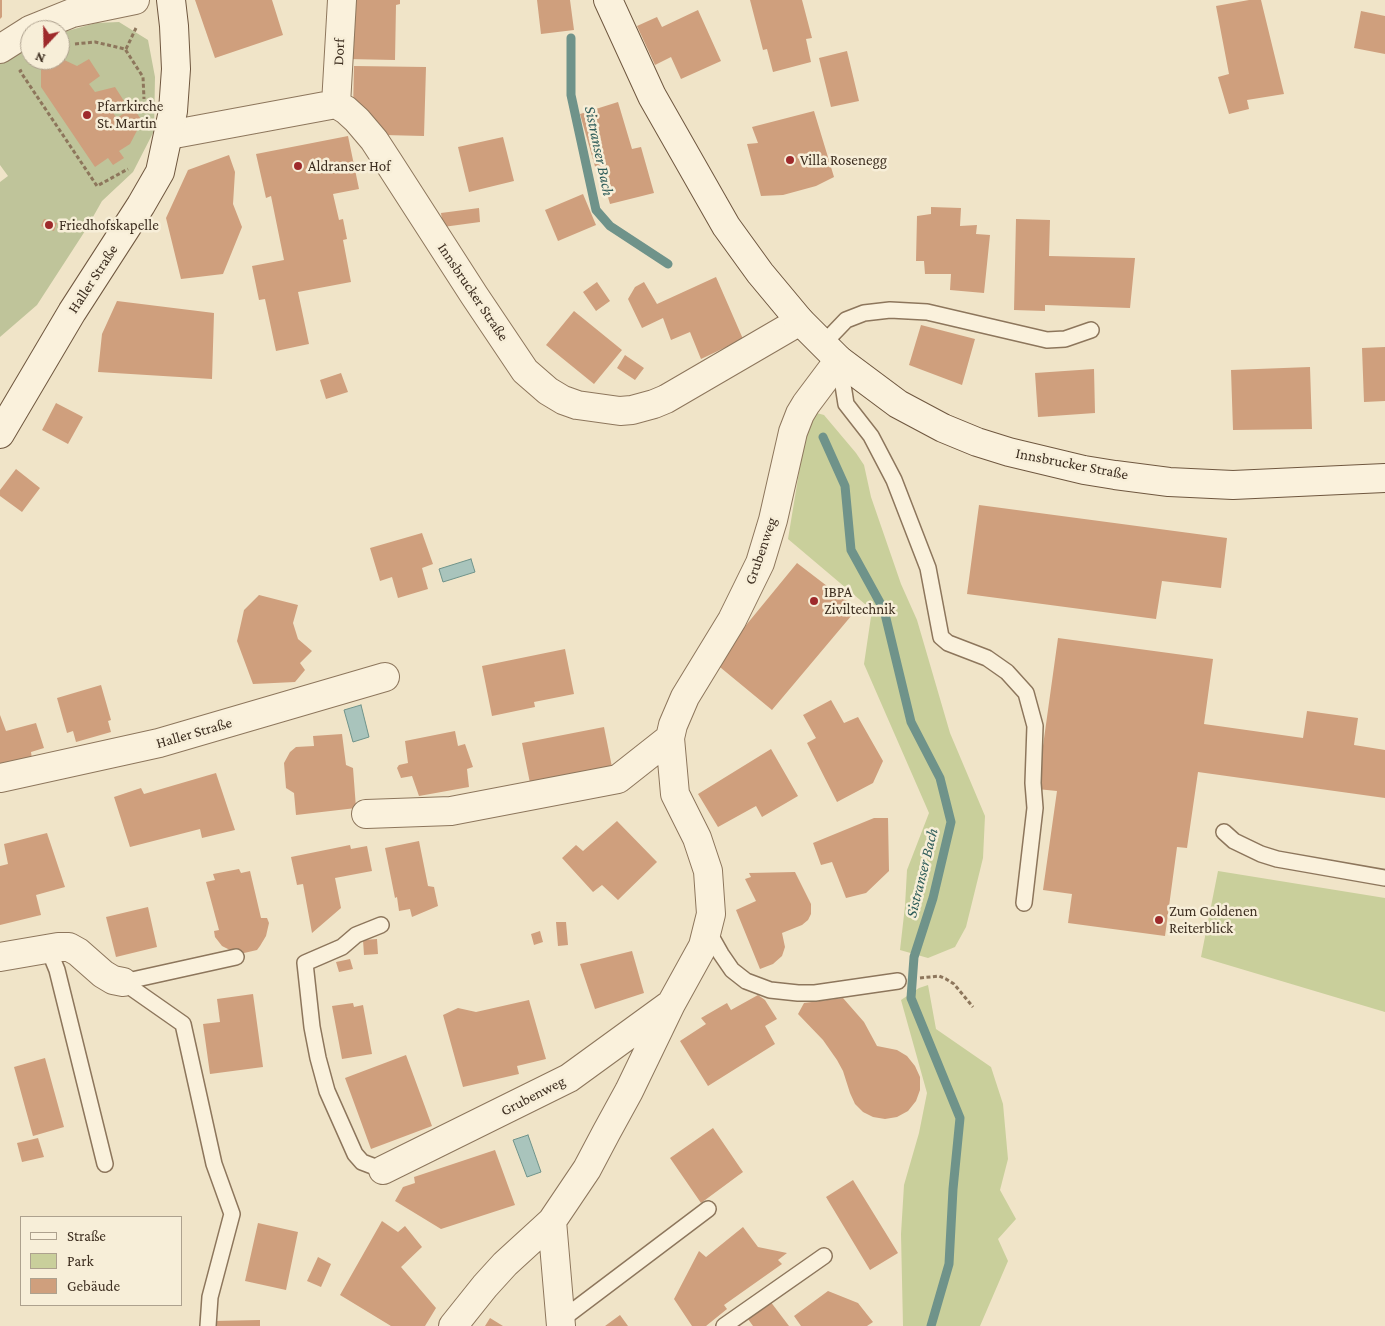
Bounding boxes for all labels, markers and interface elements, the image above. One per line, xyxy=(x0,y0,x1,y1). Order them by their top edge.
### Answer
north arrow xyxy=(20,20,70,70)
street label: Dorf xyxy=(329,38,349,66)
text: N xyxy=(33,49,47,67)
place label: Pfarrkirche St. Martin xyxy=(97,97,163,132)
water label: Sistranser Bach xyxy=(580,104,618,198)
marker: Pfarrkirche St. Martin xyxy=(81,109,93,121)
place label: Villa Rosenegg xyxy=(800,151,887,169)
marker: Villa Rosenegg xyxy=(784,154,796,166)
place label: Aldranser Hof xyxy=(308,157,391,175)
marker: Aldranser Hof xyxy=(292,160,304,172)
place label: Friedhofskapelle xyxy=(59,216,159,234)
marker: Friedhofskapelle xyxy=(43,219,55,231)
street label: Innsbrucker Straße xyxy=(434,240,512,344)
street label: Haller Straße xyxy=(64,241,122,317)
street label: Innsbrucker Straße xyxy=(1014,444,1130,484)
street label: Grubenweg xyxy=(741,515,781,587)
place label: IBPA Ziviltechnik xyxy=(824,583,895,618)
marker: IBPA Ziviltechnik xyxy=(808,595,820,607)
street label: Haller Straße xyxy=(154,714,234,752)
water label: Sistranser Bach xyxy=(902,826,942,920)
place label: Zum Goldenen Reiterblick xyxy=(1169,902,1258,937)
marker: Zum Goldenen Reiterblick xyxy=(1153,914,1165,926)
street label: Grubenweg xyxy=(498,1072,568,1120)
legend xyxy=(20,1216,182,1306)
text: Straße xyxy=(67,1228,106,1244)
text: Park xyxy=(67,1253,94,1269)
text: Gebäude xyxy=(67,1278,120,1294)

